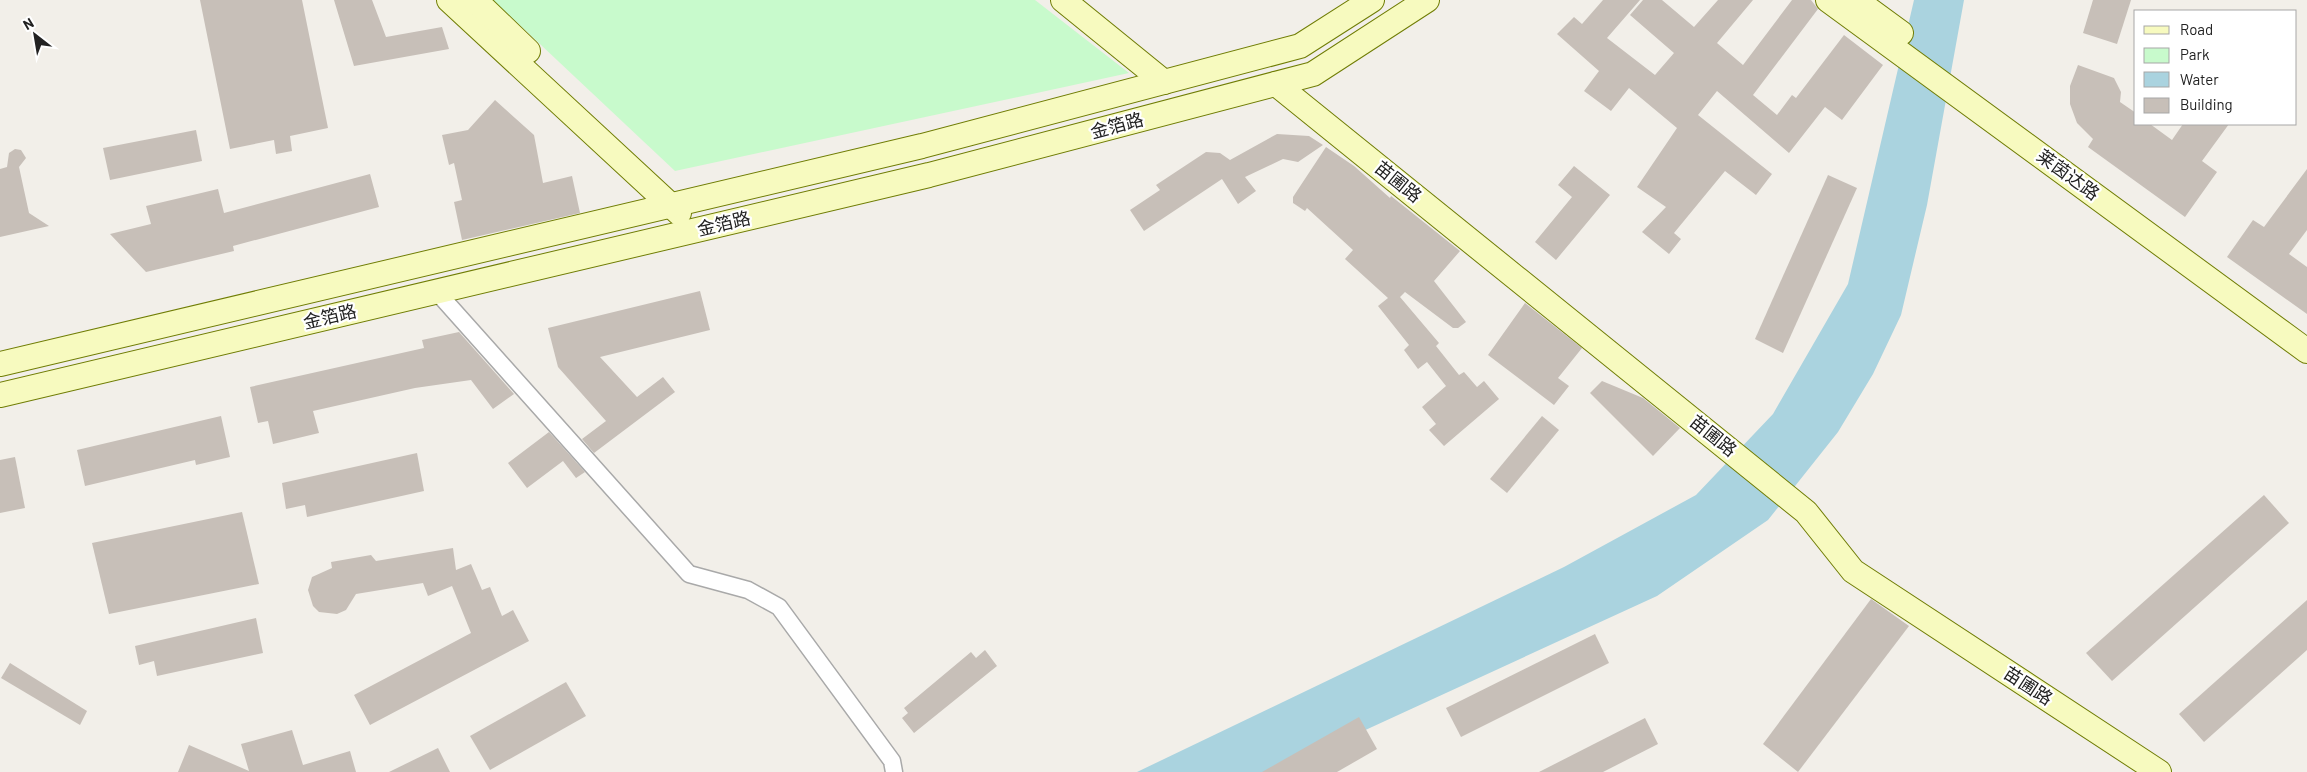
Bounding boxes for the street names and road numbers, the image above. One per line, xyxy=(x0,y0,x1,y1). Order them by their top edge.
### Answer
street label: 金箔路 xyxy=(1088,107,1146,143)
street label: 莱茵达路 xyxy=(2033,144,2104,204)
street label: 苗圃路 xyxy=(1371,156,1427,207)
street label: 金箔路 xyxy=(695,206,753,240)
street label: 金箔路 xyxy=(301,299,359,333)
street label: 苗圃路 xyxy=(1686,410,1742,461)
street label: 苗圃路 xyxy=(2000,661,2057,709)

